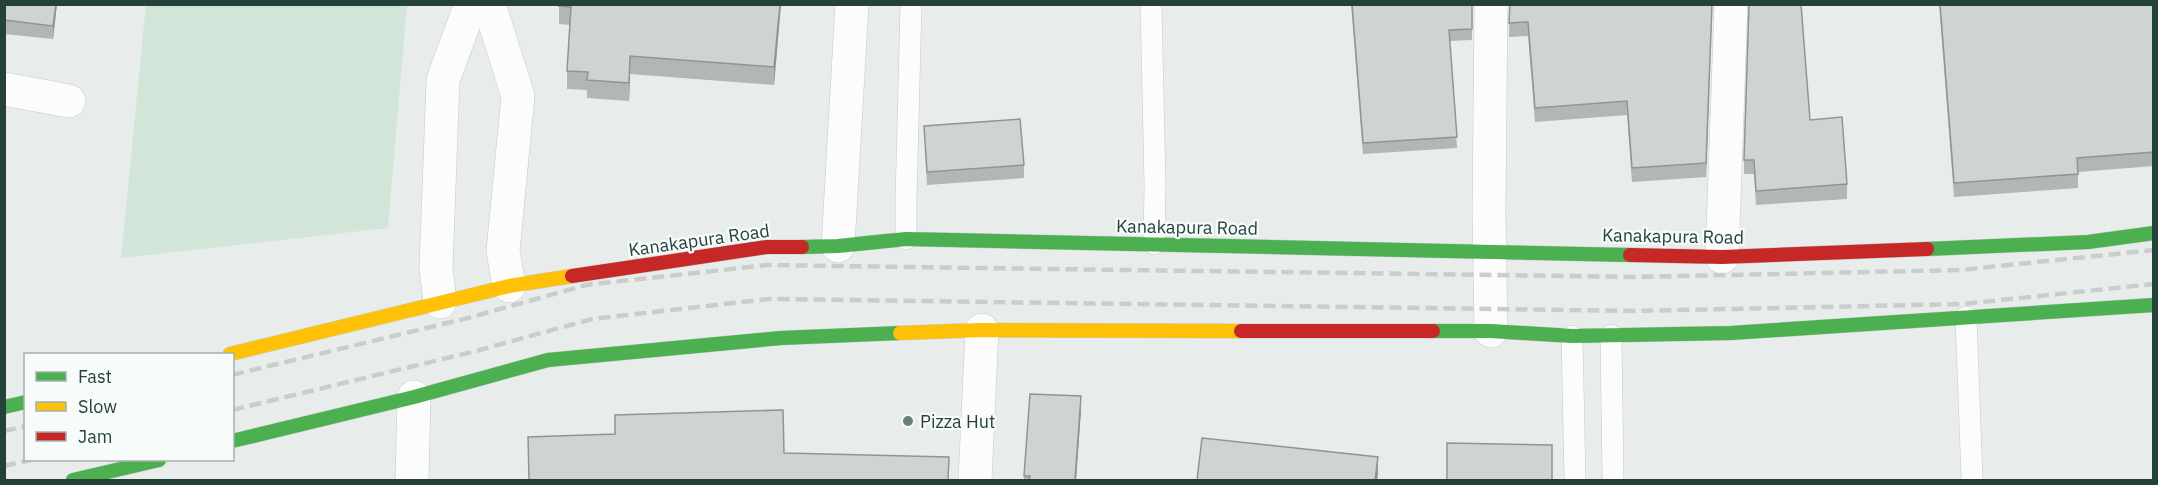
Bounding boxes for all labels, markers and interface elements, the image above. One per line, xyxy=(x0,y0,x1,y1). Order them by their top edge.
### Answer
street label: Kanakapura Road xyxy=(1116,214,1258,240)
street label: Kanakapura Road xyxy=(627,219,771,261)
street label: Kanakapura Road xyxy=(1602,223,1744,249)
legend xyxy=(24,353,234,461)
text: Fast xyxy=(78,365,112,388)
text: Slow xyxy=(78,395,117,418)
place label: Pizza Hut xyxy=(920,410,995,433)
marker: Pizza Hut xyxy=(901,414,915,428)
text: Jam xyxy=(78,425,113,448)

